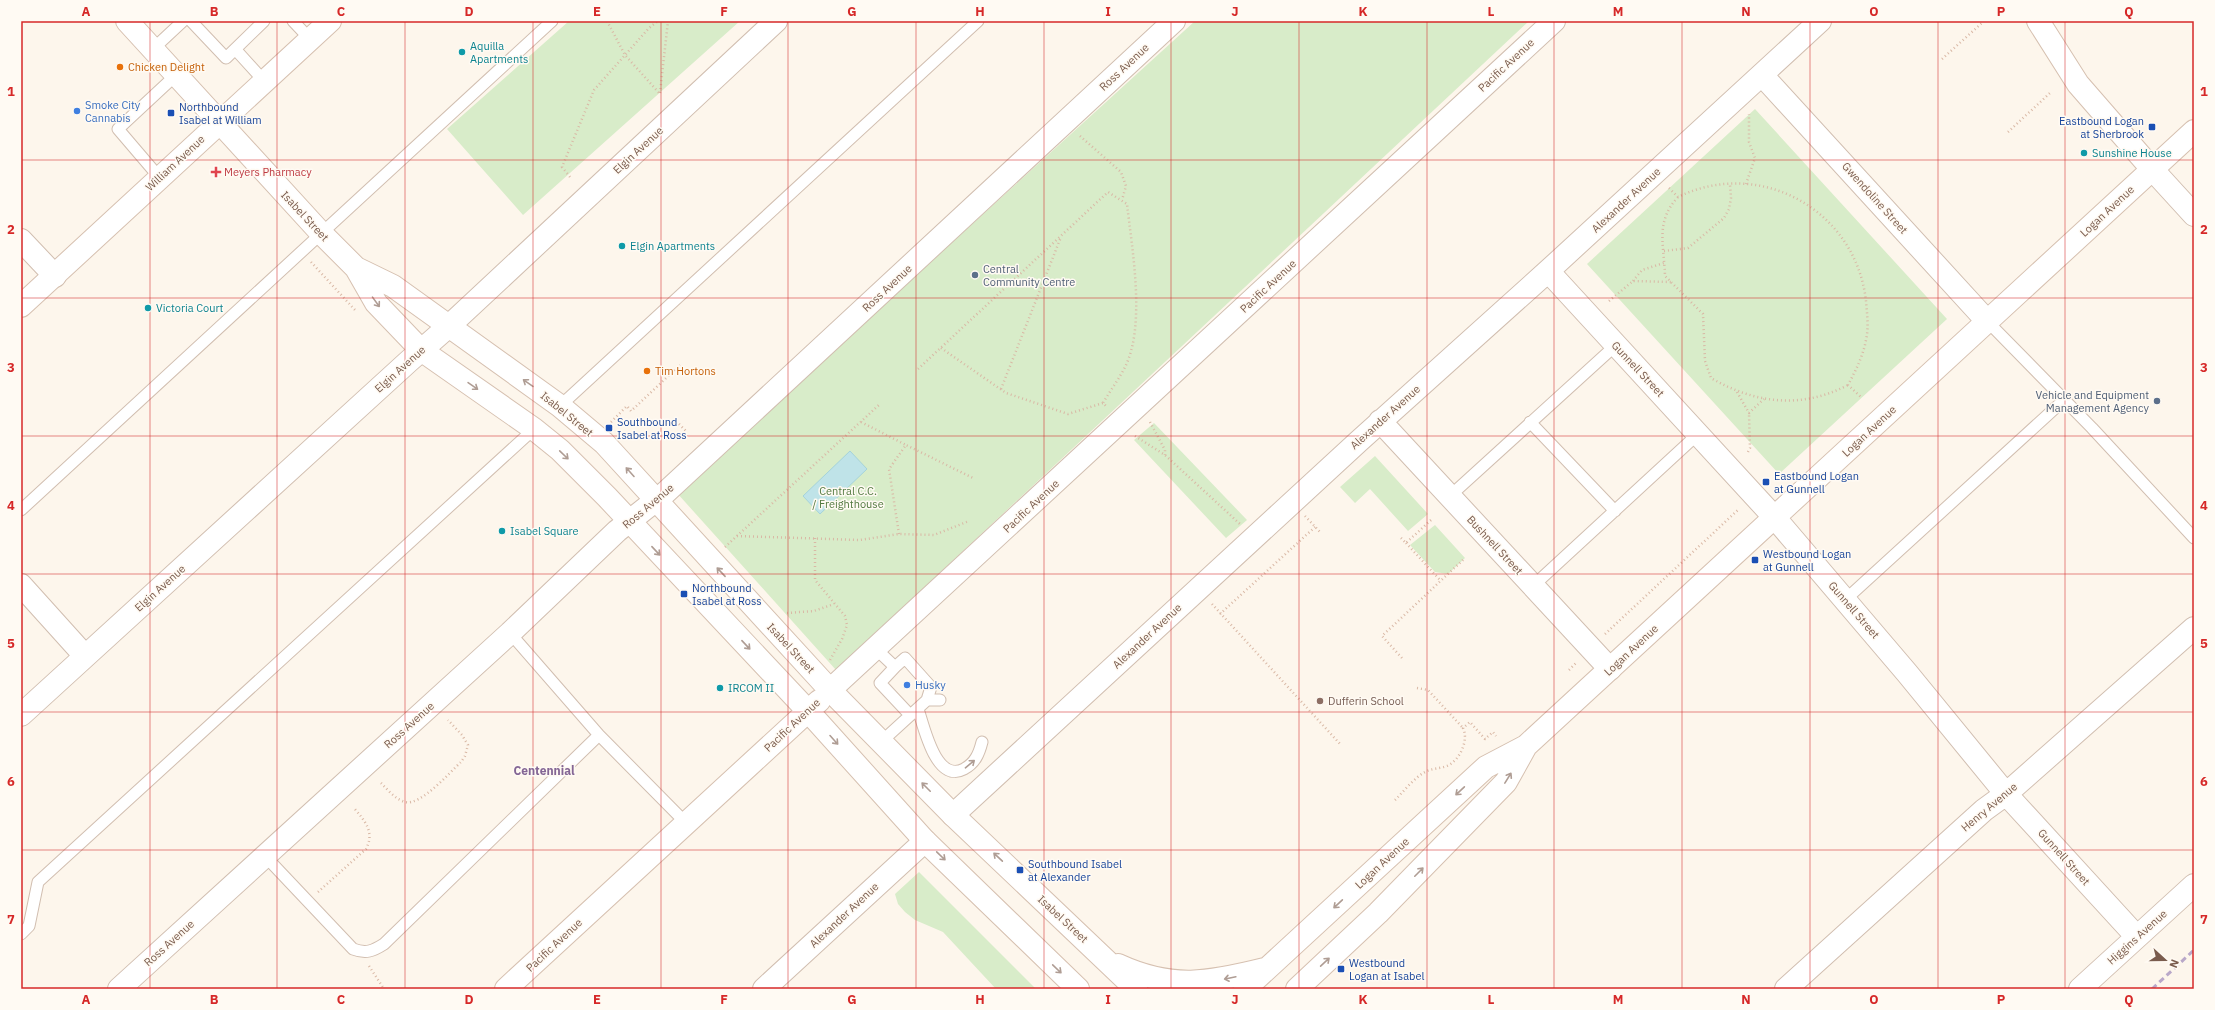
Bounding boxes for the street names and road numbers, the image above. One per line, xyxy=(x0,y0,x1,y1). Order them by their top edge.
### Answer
street label: Pacific Avenue xyxy=(1475,35,1537,95)
street label: Ross Avenue xyxy=(1096,40,1152,94)
street label: Elgin Avenue xyxy=(610,123,666,177)
street label: William Avenue xyxy=(142,132,208,194)
street label: Gwendoline Street xyxy=(1839,159,1911,237)
street label: Alexander Avenue xyxy=(1589,164,1663,236)
street label: Logan Avenue xyxy=(2077,182,2137,240)
street label: Isabel Street xyxy=(278,188,332,244)
street label: Pacific Avenue xyxy=(1237,256,1299,316)
street label: Ross Avenue xyxy=(859,261,915,315)
street label: Gunnell Street xyxy=(1609,338,1667,400)
street label: Elgin Avenue xyxy=(372,343,428,395)
street label: Alexander Avenue xyxy=(1347,382,1423,452)
street label: Isabel Street xyxy=(538,388,596,440)
street label: Logan Avenue xyxy=(1839,402,1899,460)
street label: Pacific Avenue xyxy=(1000,476,1062,536)
street label: Ross Avenue xyxy=(619,480,677,532)
street label: Bushnell Street xyxy=(1464,512,1526,578)
street label: Elgin Avenue xyxy=(132,562,188,614)
street label: Gunnell Street xyxy=(1825,579,1883,642)
street label: Alexander Avenue xyxy=(1110,600,1184,672)
street label: Isabel Street xyxy=(764,620,818,676)
street label: Logan Avenue xyxy=(1601,621,1661,679)
street label: Pacific Avenue xyxy=(761,695,823,755)
street label: Ross Avenue xyxy=(381,699,437,751)
street label: Henry Avenue xyxy=(1958,779,2020,835)
street label: Gunnell Street xyxy=(2035,826,2093,888)
street label: Logan Avenue xyxy=(1352,834,1412,892)
street label: Alexander Avenue xyxy=(807,879,881,951)
street label: Isabel Street xyxy=(1035,892,1091,946)
street label: Higgins Avenue xyxy=(2104,906,2170,968)
street label: Pacific Avenue xyxy=(523,915,585,975)
street label: Ross Avenue xyxy=(141,917,197,969)

